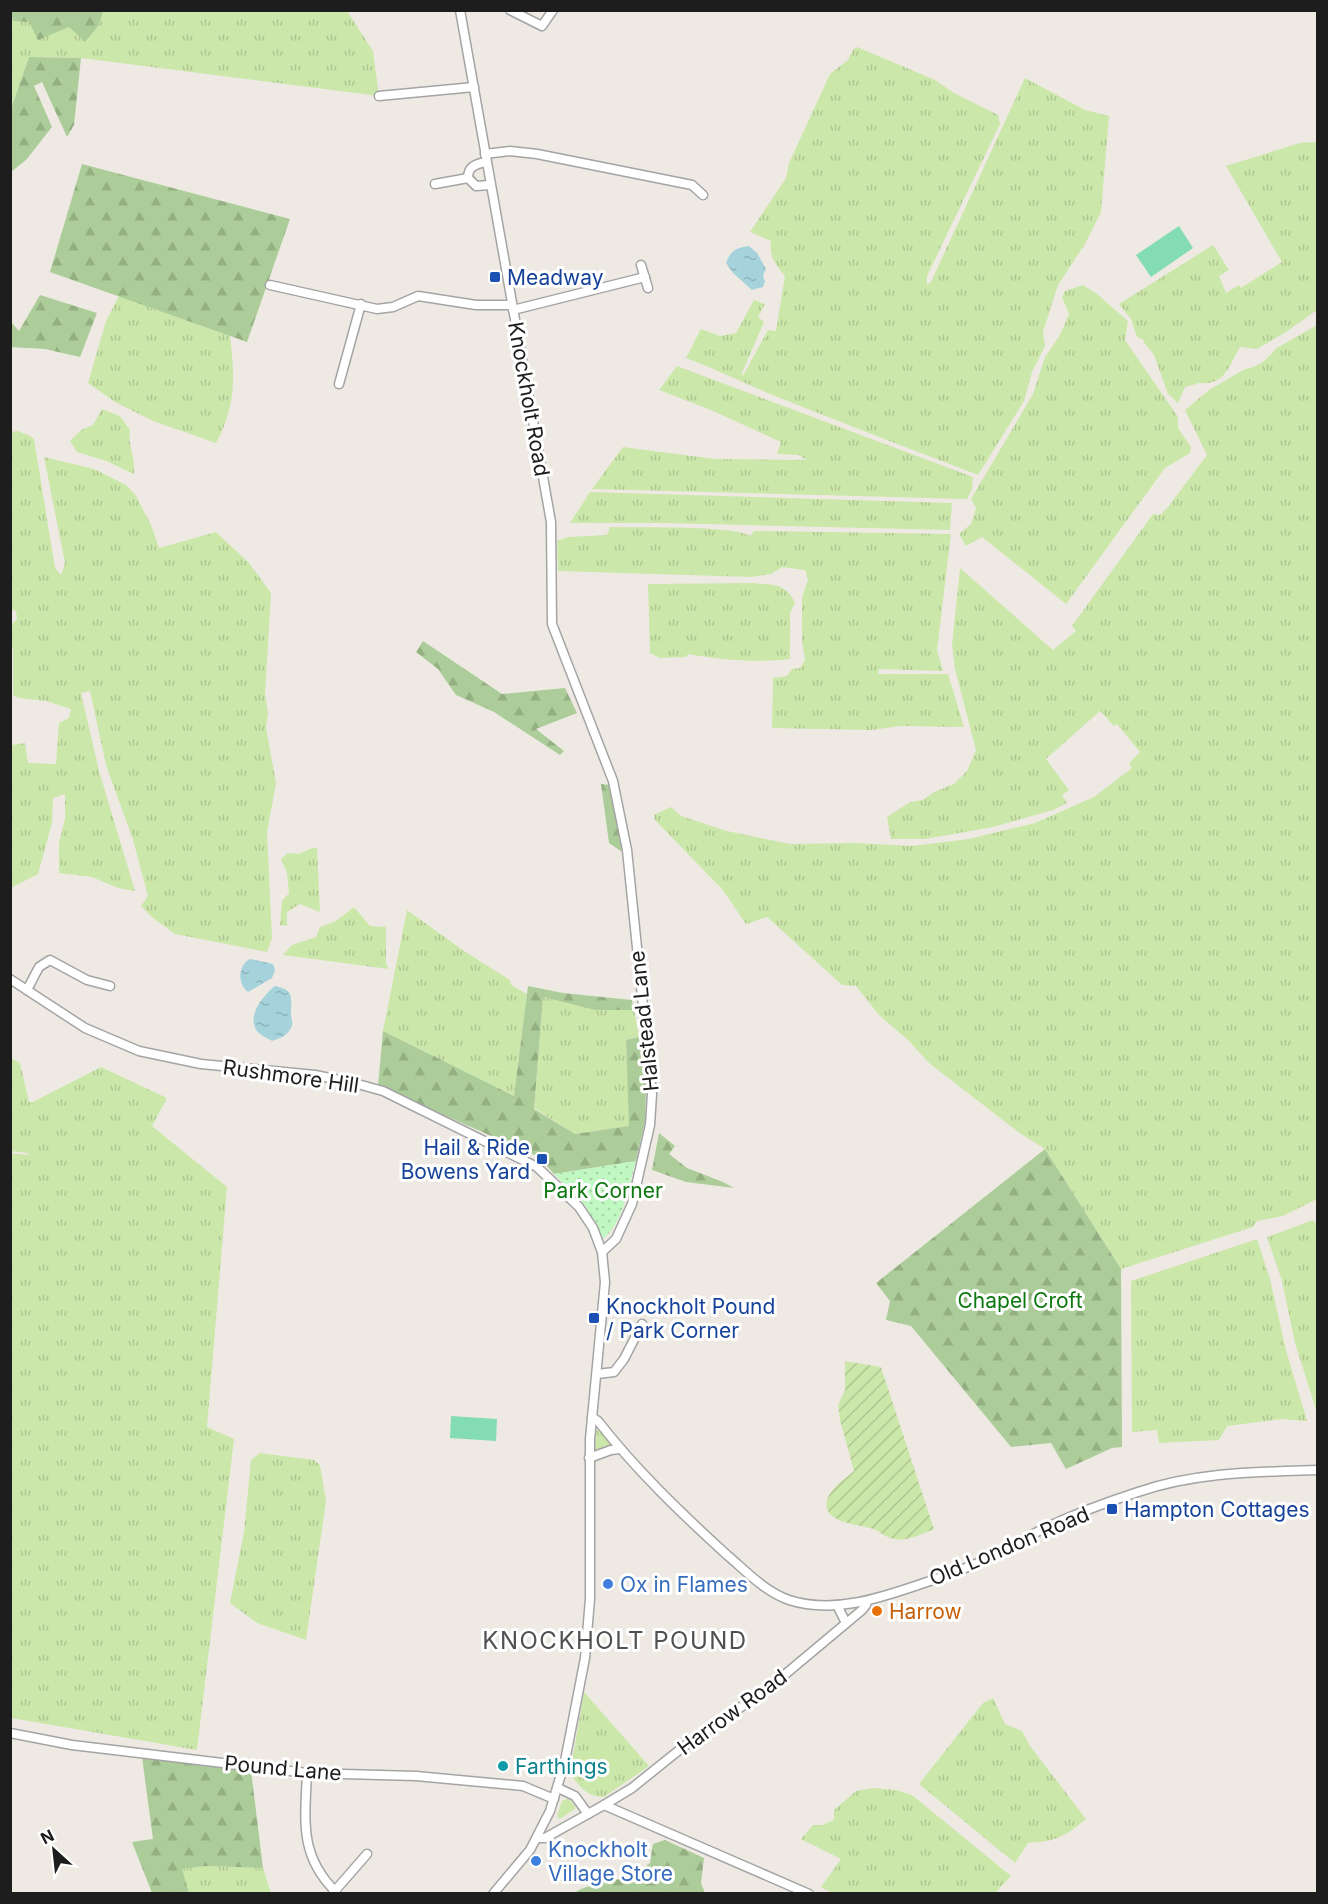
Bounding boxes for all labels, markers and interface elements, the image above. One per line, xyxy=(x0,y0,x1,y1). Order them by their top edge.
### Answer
place label: Meadway xyxy=(507,265,604,290)
marker: Meadway xyxy=(488,270,502,284)
street label: Knockholt Road xyxy=(503,320,555,478)
street label: Halstead Lane xyxy=(624,949,664,1093)
street label: Rushmore Hill xyxy=(221,1054,361,1098)
place label: Hail & Ride Bowens Yard xyxy=(401,1135,530,1184)
marker: Hail & Ride Bowens Yard xyxy=(535,1152,549,1166)
park label: Park Corner xyxy=(543,1178,663,1203)
park label: Chapel Croft xyxy=(957,1288,1083,1313)
place label: Knockholt Pound / Park Corner xyxy=(606,1294,775,1343)
marker: Knockholt Pound / Park Corner xyxy=(587,1311,601,1325)
place label: Hampton Cottages xyxy=(1124,1497,1309,1522)
street label: Old London Road xyxy=(925,1501,1093,1591)
marker: Hampton Cottages xyxy=(1105,1502,1119,1516)
place label: Ox in Flames xyxy=(620,1572,748,1597)
marker: Ox in Flames xyxy=(601,1577,615,1591)
place label: Harrow xyxy=(889,1599,962,1624)
marker: Harrow xyxy=(870,1604,884,1618)
district label: KNOCKHOLT POUND xyxy=(482,1626,748,1655)
street label: Harrow Road xyxy=(672,1664,792,1760)
street label: Pound Lane xyxy=(223,1750,343,1786)
place label: Farthings xyxy=(515,1754,608,1779)
marker: Farthings xyxy=(496,1759,510,1773)
north arrow xyxy=(24,1820,84,1880)
text: N xyxy=(37,1825,57,1848)
place label: Knockholt Village Store xyxy=(548,1837,673,1886)
marker: Knockholt Village Store xyxy=(529,1854,543,1868)

